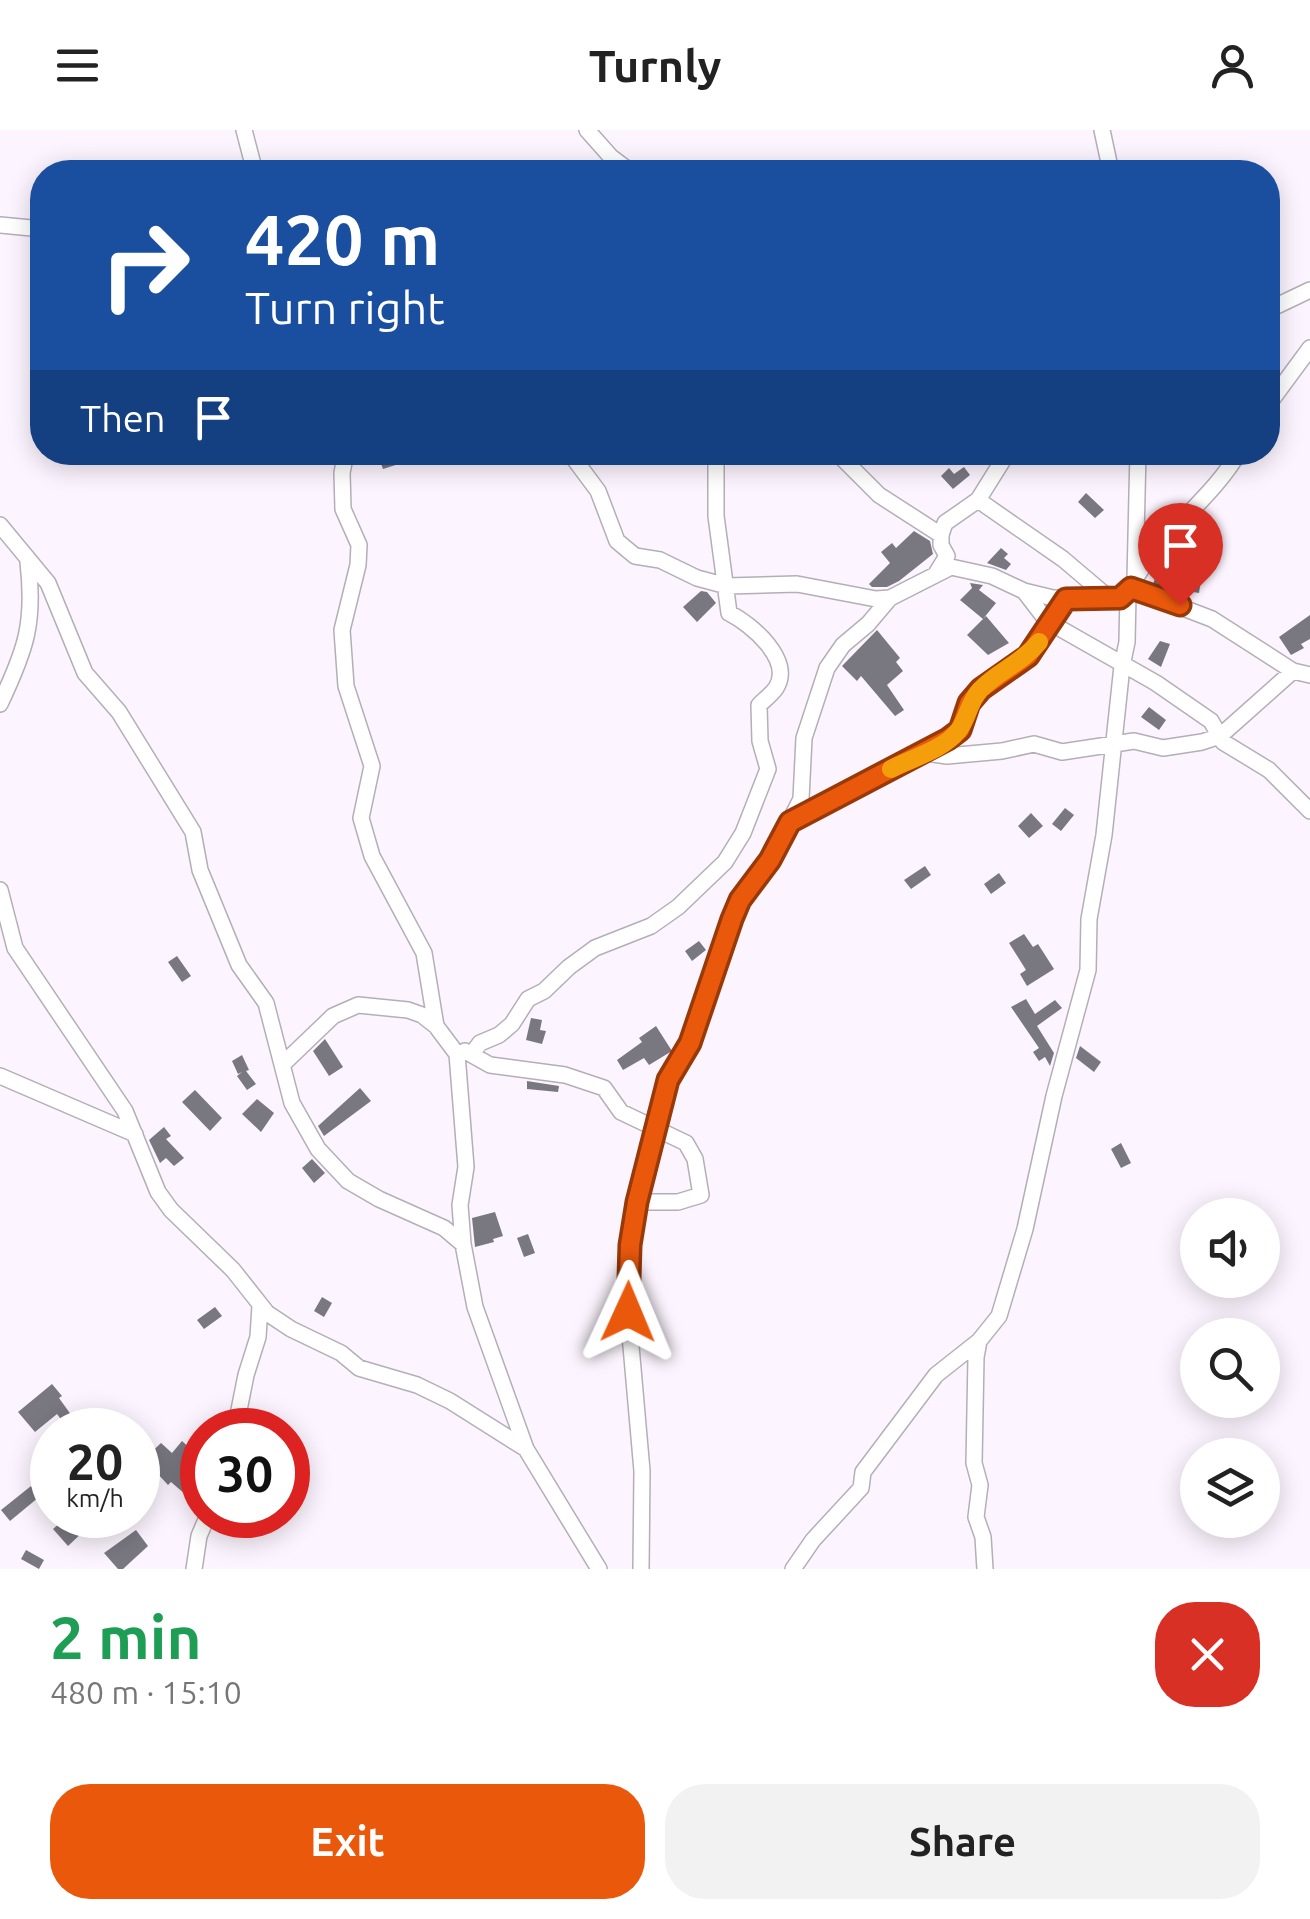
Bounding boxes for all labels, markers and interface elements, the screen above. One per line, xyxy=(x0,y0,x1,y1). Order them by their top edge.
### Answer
icon: menu xyxy=(50,38,105,93)
icon: person xyxy=(1205,38,1260,93)
text: Turnly xyxy=(589,40,721,91)
icon: right xyxy=(80,200,210,330)
text: 420 m xyxy=(245,200,440,278)
text: Turn right xyxy=(245,282,445,333)
icon: arrive xyxy=(186,390,241,445)
text: Then xyxy=(80,397,166,439)
pin xyxy=(1138,503,1223,606)
icon: arrive xyxy=(1153,518,1208,573)
map controls xyxy=(1180,1198,1280,1538)
button: sound xyxy=(1180,1198,1280,1298)
position arrow xyxy=(576,1260,680,1364)
button: search xyxy=(1180,1318,1280,1418)
speed limit sign: 30 xyxy=(180,1408,310,1538)
text: 20 xyxy=(67,1433,123,1489)
button: layers xyxy=(1180,1438,1280,1538)
text: km/h xyxy=(66,1484,124,1512)
button: close xyxy=(1155,1602,1260,1707)
text: 2 min xyxy=(50,1603,202,1670)
text: 480 m · 15:10 xyxy=(50,1674,242,1710)
button: Exit xyxy=(50,1784,645,1899)
button: Share xyxy=(665,1784,1260,1899)

